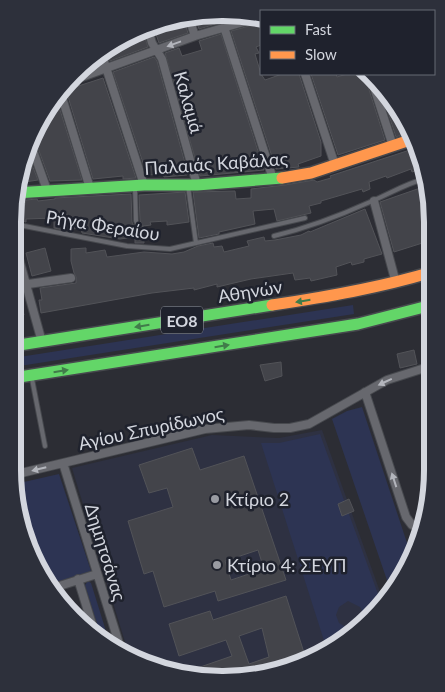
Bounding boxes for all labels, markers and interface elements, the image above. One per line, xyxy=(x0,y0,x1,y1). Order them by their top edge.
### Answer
legend xyxy=(260,10,435,75)
text: Fast xyxy=(305,20,332,38)
one-way arrow xyxy=(166,40,181,48)
text: Slow xyxy=(305,45,337,63)
street label: Καλαμά xyxy=(170,68,208,136)
street label: Παλαιάς Καβάλας xyxy=(144,147,289,179)
street label: Ρήγα Φεραίου xyxy=(45,205,161,245)
street label: Αθηνών xyxy=(216,275,284,307)
one-way arrow xyxy=(295,297,311,305)
road number: ΕΟ8 xyxy=(161,306,203,334)
one-way arrow xyxy=(134,322,150,330)
one-way arrow xyxy=(214,341,230,349)
one-way arrow xyxy=(54,367,70,375)
one-way arrow xyxy=(378,378,392,386)
street label: Αγίου Σπυρίδωνος xyxy=(76,402,226,454)
one-way arrow xyxy=(31,465,46,473)
one-way arrow xyxy=(390,472,397,487)
place label: Κτίριο 2 xyxy=(225,488,289,510)
marker: Κτίριο 2 xyxy=(209,493,221,505)
street label: Δημητσάνας xyxy=(81,501,131,604)
place label: Κτίριο 4: ΣΕΥΠ xyxy=(227,554,347,576)
marker: Κτίριο 4: ΣΕΥΠ xyxy=(211,559,223,571)

